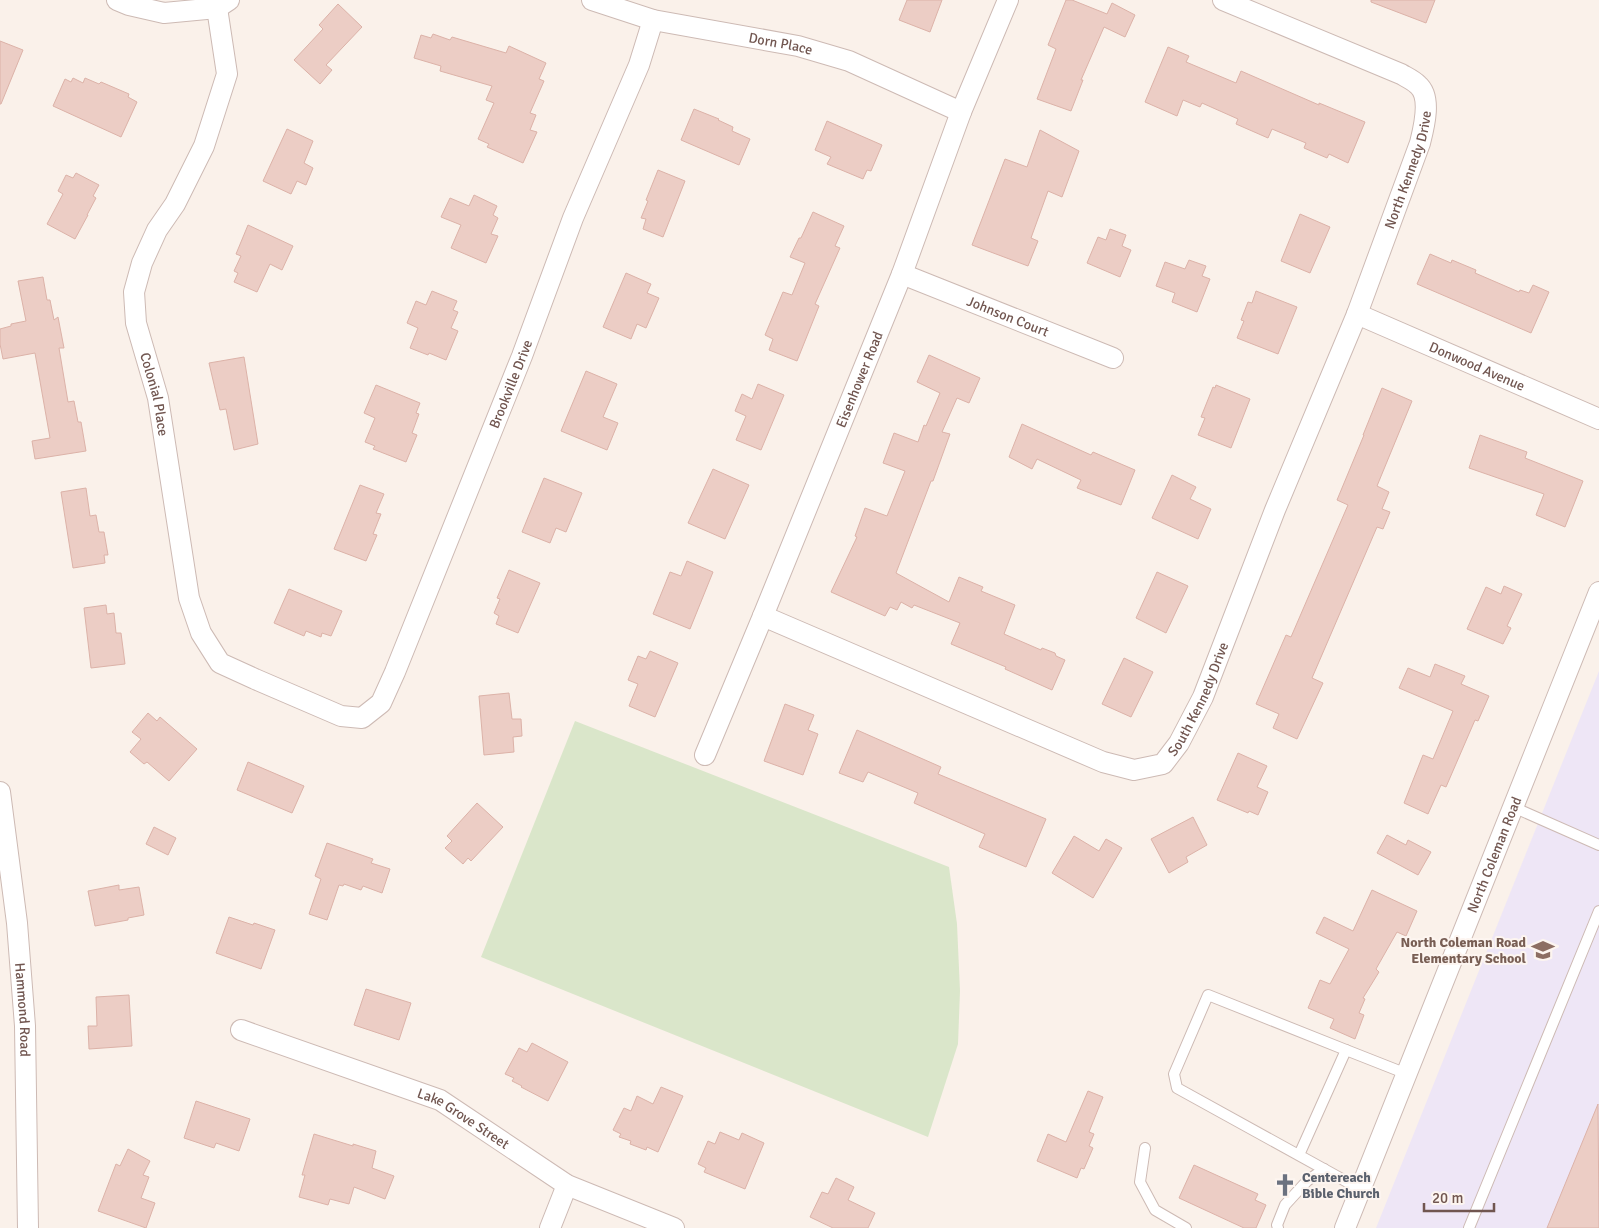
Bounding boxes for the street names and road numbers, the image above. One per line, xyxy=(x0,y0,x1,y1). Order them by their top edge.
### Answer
street label: Dorn Place xyxy=(747,29,815,58)
street label: North Kennedy Drive xyxy=(1381,110,1434,231)
street label: Johnson Court xyxy=(965,292,1051,340)
street label: Eisenhower Road xyxy=(832,329,886,430)
street label: Brookville Drive xyxy=(485,337,536,431)
street label: Donwood Avenue xyxy=(1427,338,1528,394)
street label: Colonial Place xyxy=(137,350,172,437)
street label: South Kennedy Drive xyxy=(1164,640,1232,759)
street label: North Coleman Road xyxy=(1463,794,1525,915)
street label: Hammond Road xyxy=(12,962,34,1057)
street label: Lake Grove Street xyxy=(415,1084,513,1152)

